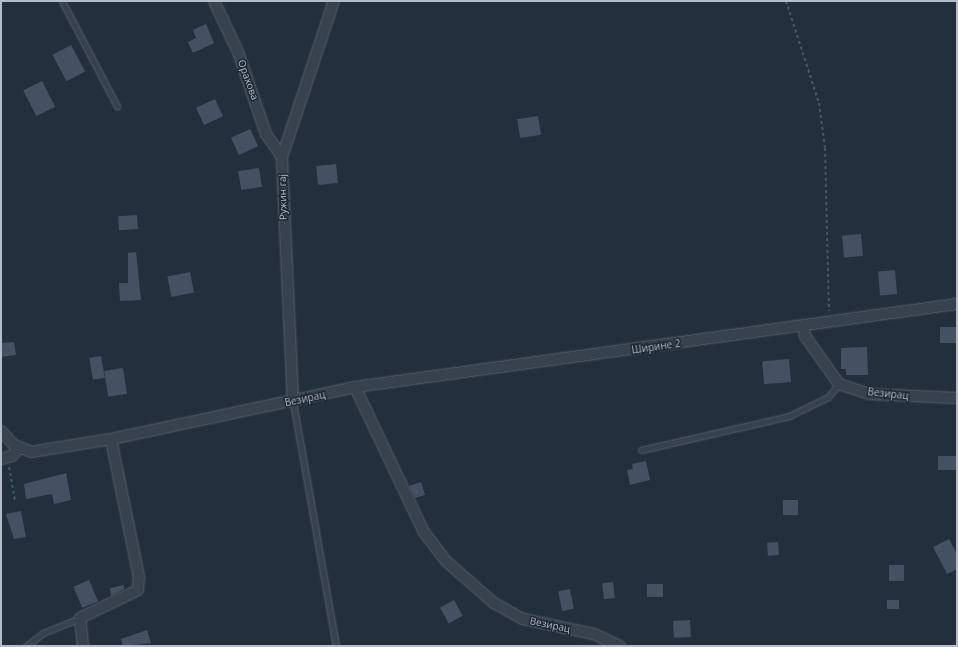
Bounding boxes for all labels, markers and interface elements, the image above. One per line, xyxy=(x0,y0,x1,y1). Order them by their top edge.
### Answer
street label: Орахова xyxy=(235,58,261,102)
street label: Ружин гај xyxy=(277,174,289,220)
street label: Ширине 2 xyxy=(631,338,681,356)
street label: Везирац xyxy=(867,386,909,402)
street label: Везирац xyxy=(284,389,326,409)
street label: Везирац xyxy=(529,615,571,635)

